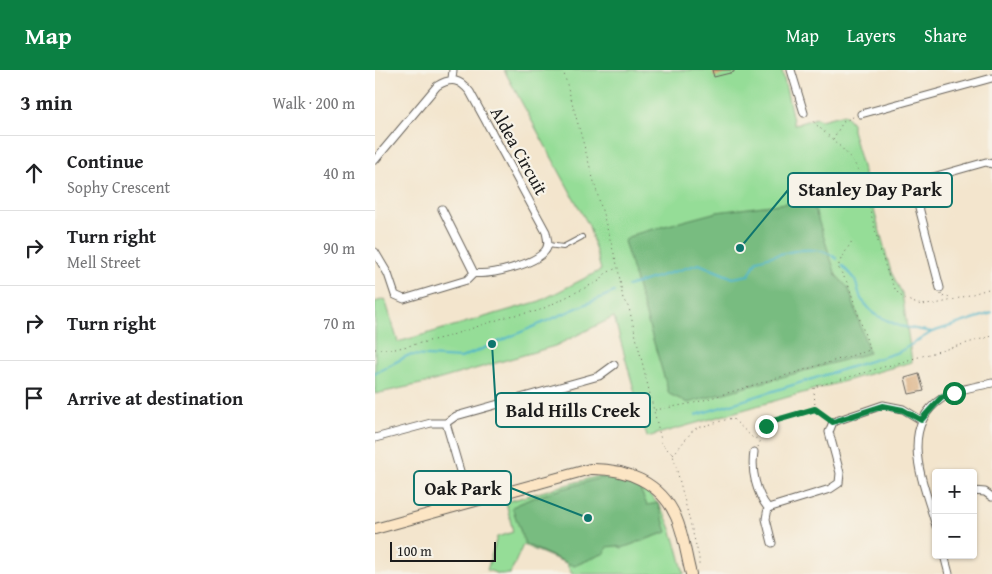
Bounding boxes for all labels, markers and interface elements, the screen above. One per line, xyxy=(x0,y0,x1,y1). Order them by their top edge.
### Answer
text: Map xyxy=(25,18,72,53)
text: Map xyxy=(786,22,819,49)
text: Layers xyxy=(847,22,896,49)
text: Share xyxy=(924,22,967,49)
text: 3 min xyxy=(20,87,72,118)
text: Walk · 200 m xyxy=(272,91,355,115)
street label: Aldea Circuit xyxy=(484,102,555,201)
text: Continue xyxy=(67,147,144,175)
icon: ahead xyxy=(20,159,48,187)
text: 40 m xyxy=(323,161,355,185)
callout: Stanley Day Park xyxy=(788,173,952,207)
text: Sophy Crescent xyxy=(67,175,170,199)
text: Stanley Day Park xyxy=(798,175,942,203)
text: Turn right xyxy=(67,222,156,250)
icon: right xyxy=(20,234,48,262)
text: 90 m xyxy=(323,236,355,260)
text: Mell Street xyxy=(67,250,141,274)
icon: right xyxy=(20,309,48,337)
text: Turn right xyxy=(67,309,156,337)
text: 70 m xyxy=(323,311,355,335)
route start xyxy=(943,382,966,405)
icon: arrive xyxy=(20,384,48,412)
text: Arrive at destination xyxy=(67,384,243,412)
callout: Bald Hills Creek xyxy=(496,393,650,427)
text: Bald Hills Creek xyxy=(506,396,640,424)
route end xyxy=(755,415,778,438)
map controls xyxy=(932,469,977,559)
button: + xyxy=(932,469,977,514)
callout: Oak Park xyxy=(414,471,511,505)
text: Oak Park xyxy=(424,474,502,502)
button: − xyxy=(932,514,977,559)
scale bar xyxy=(390,539,496,562)
text: 100 m xyxy=(397,541,432,561)

